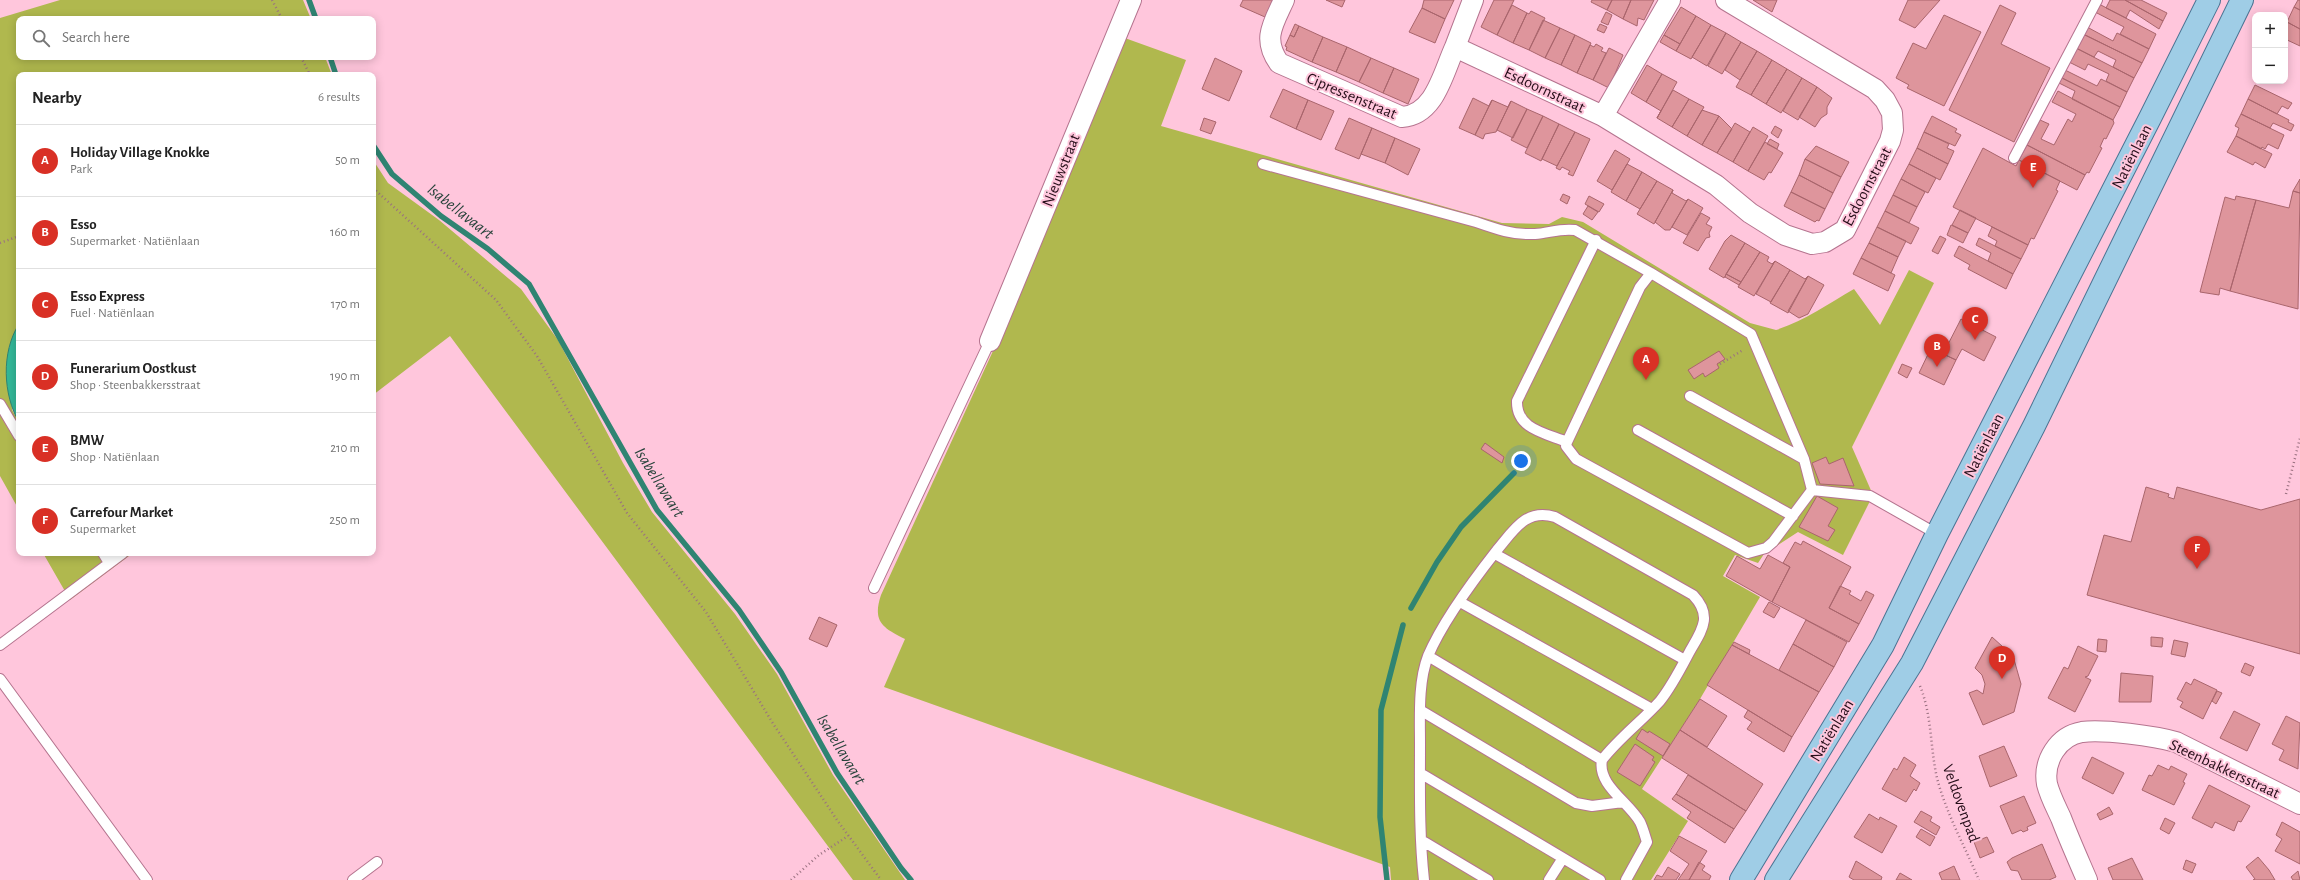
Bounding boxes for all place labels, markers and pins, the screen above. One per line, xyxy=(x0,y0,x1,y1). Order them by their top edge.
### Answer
pin: E xyxy=(2020,155,2046,188)
pin: C xyxy=(1962,307,1988,340)
pin: B xyxy=(1924,334,1950,367)
pin: A xyxy=(1633,347,1659,380)
pin: F xyxy=(2184,536,2210,569)
pin: D xyxy=(1989,646,2015,679)

